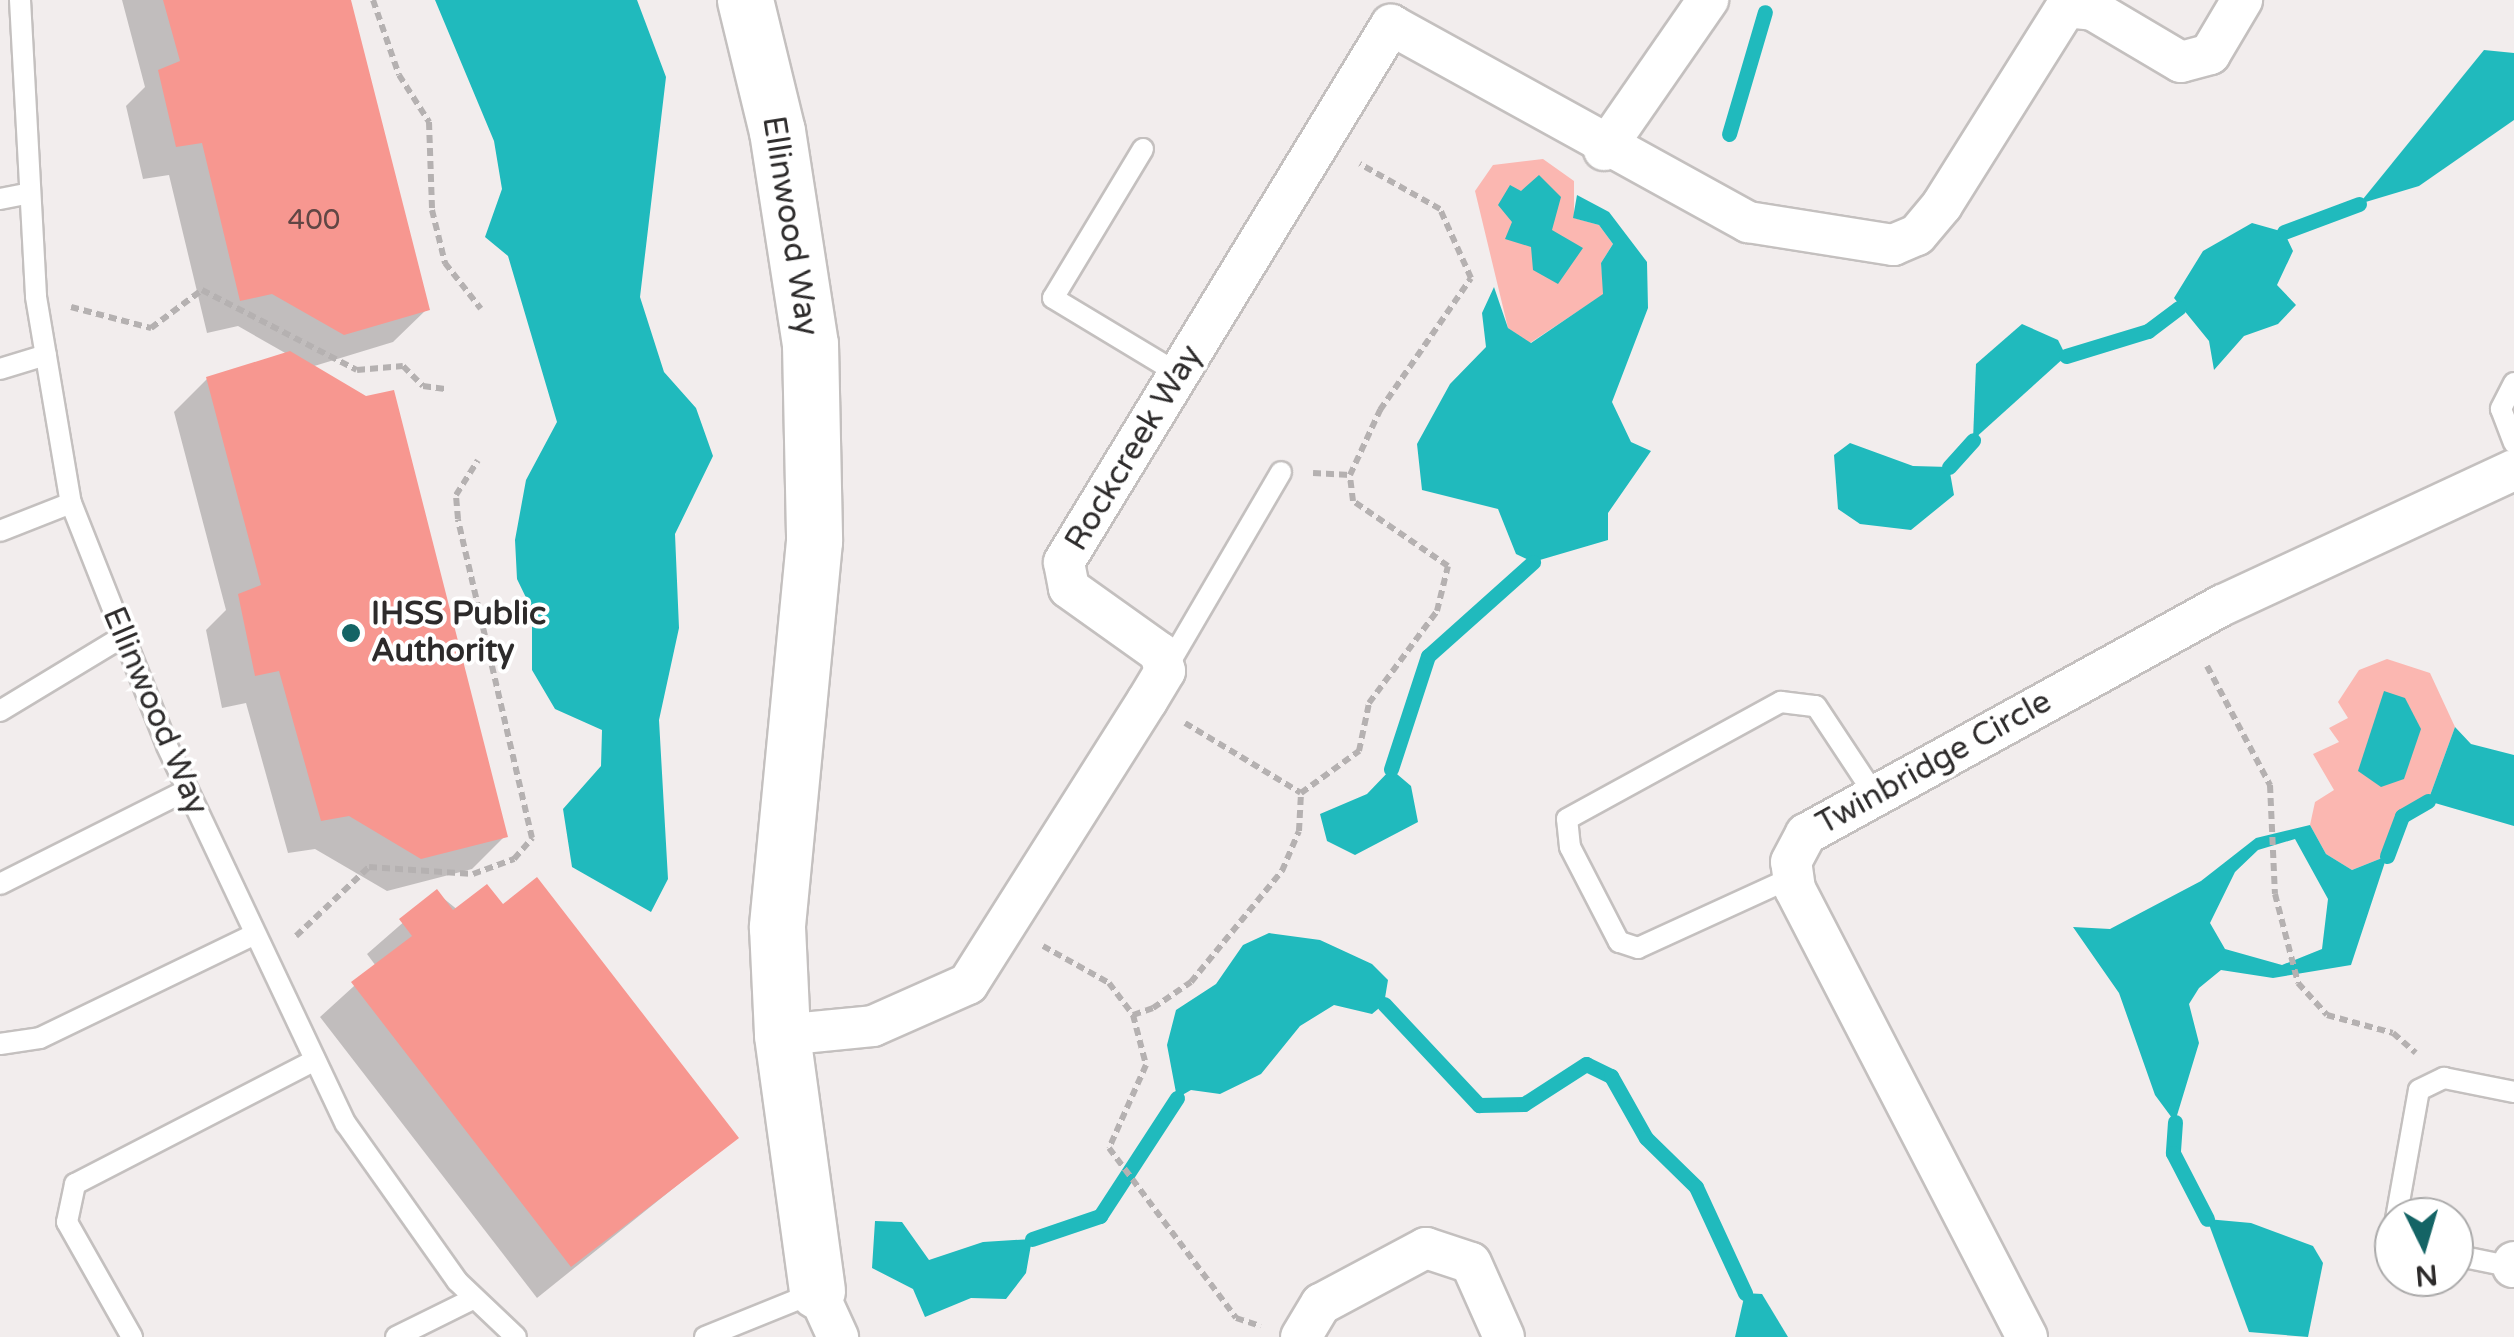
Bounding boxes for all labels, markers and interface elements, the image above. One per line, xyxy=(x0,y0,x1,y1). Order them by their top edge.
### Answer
street label: Ellinwood Way xyxy=(754,113,826,339)
house number: 400 xyxy=(288,203,340,237)
street label: Rockcreek Way xyxy=(1057,338,1211,558)
place label: IHSS Public Authority xyxy=(371,596,546,671)
street label: Ellinwood Way xyxy=(94,601,216,821)
marker: IHSS Public Authority xyxy=(340,622,362,644)
street label: Twinbridge Circle xyxy=(1810,683,2058,843)
north arrow xyxy=(2374,1197,2474,1297)
text: N xyxy=(2414,1257,2439,1293)

